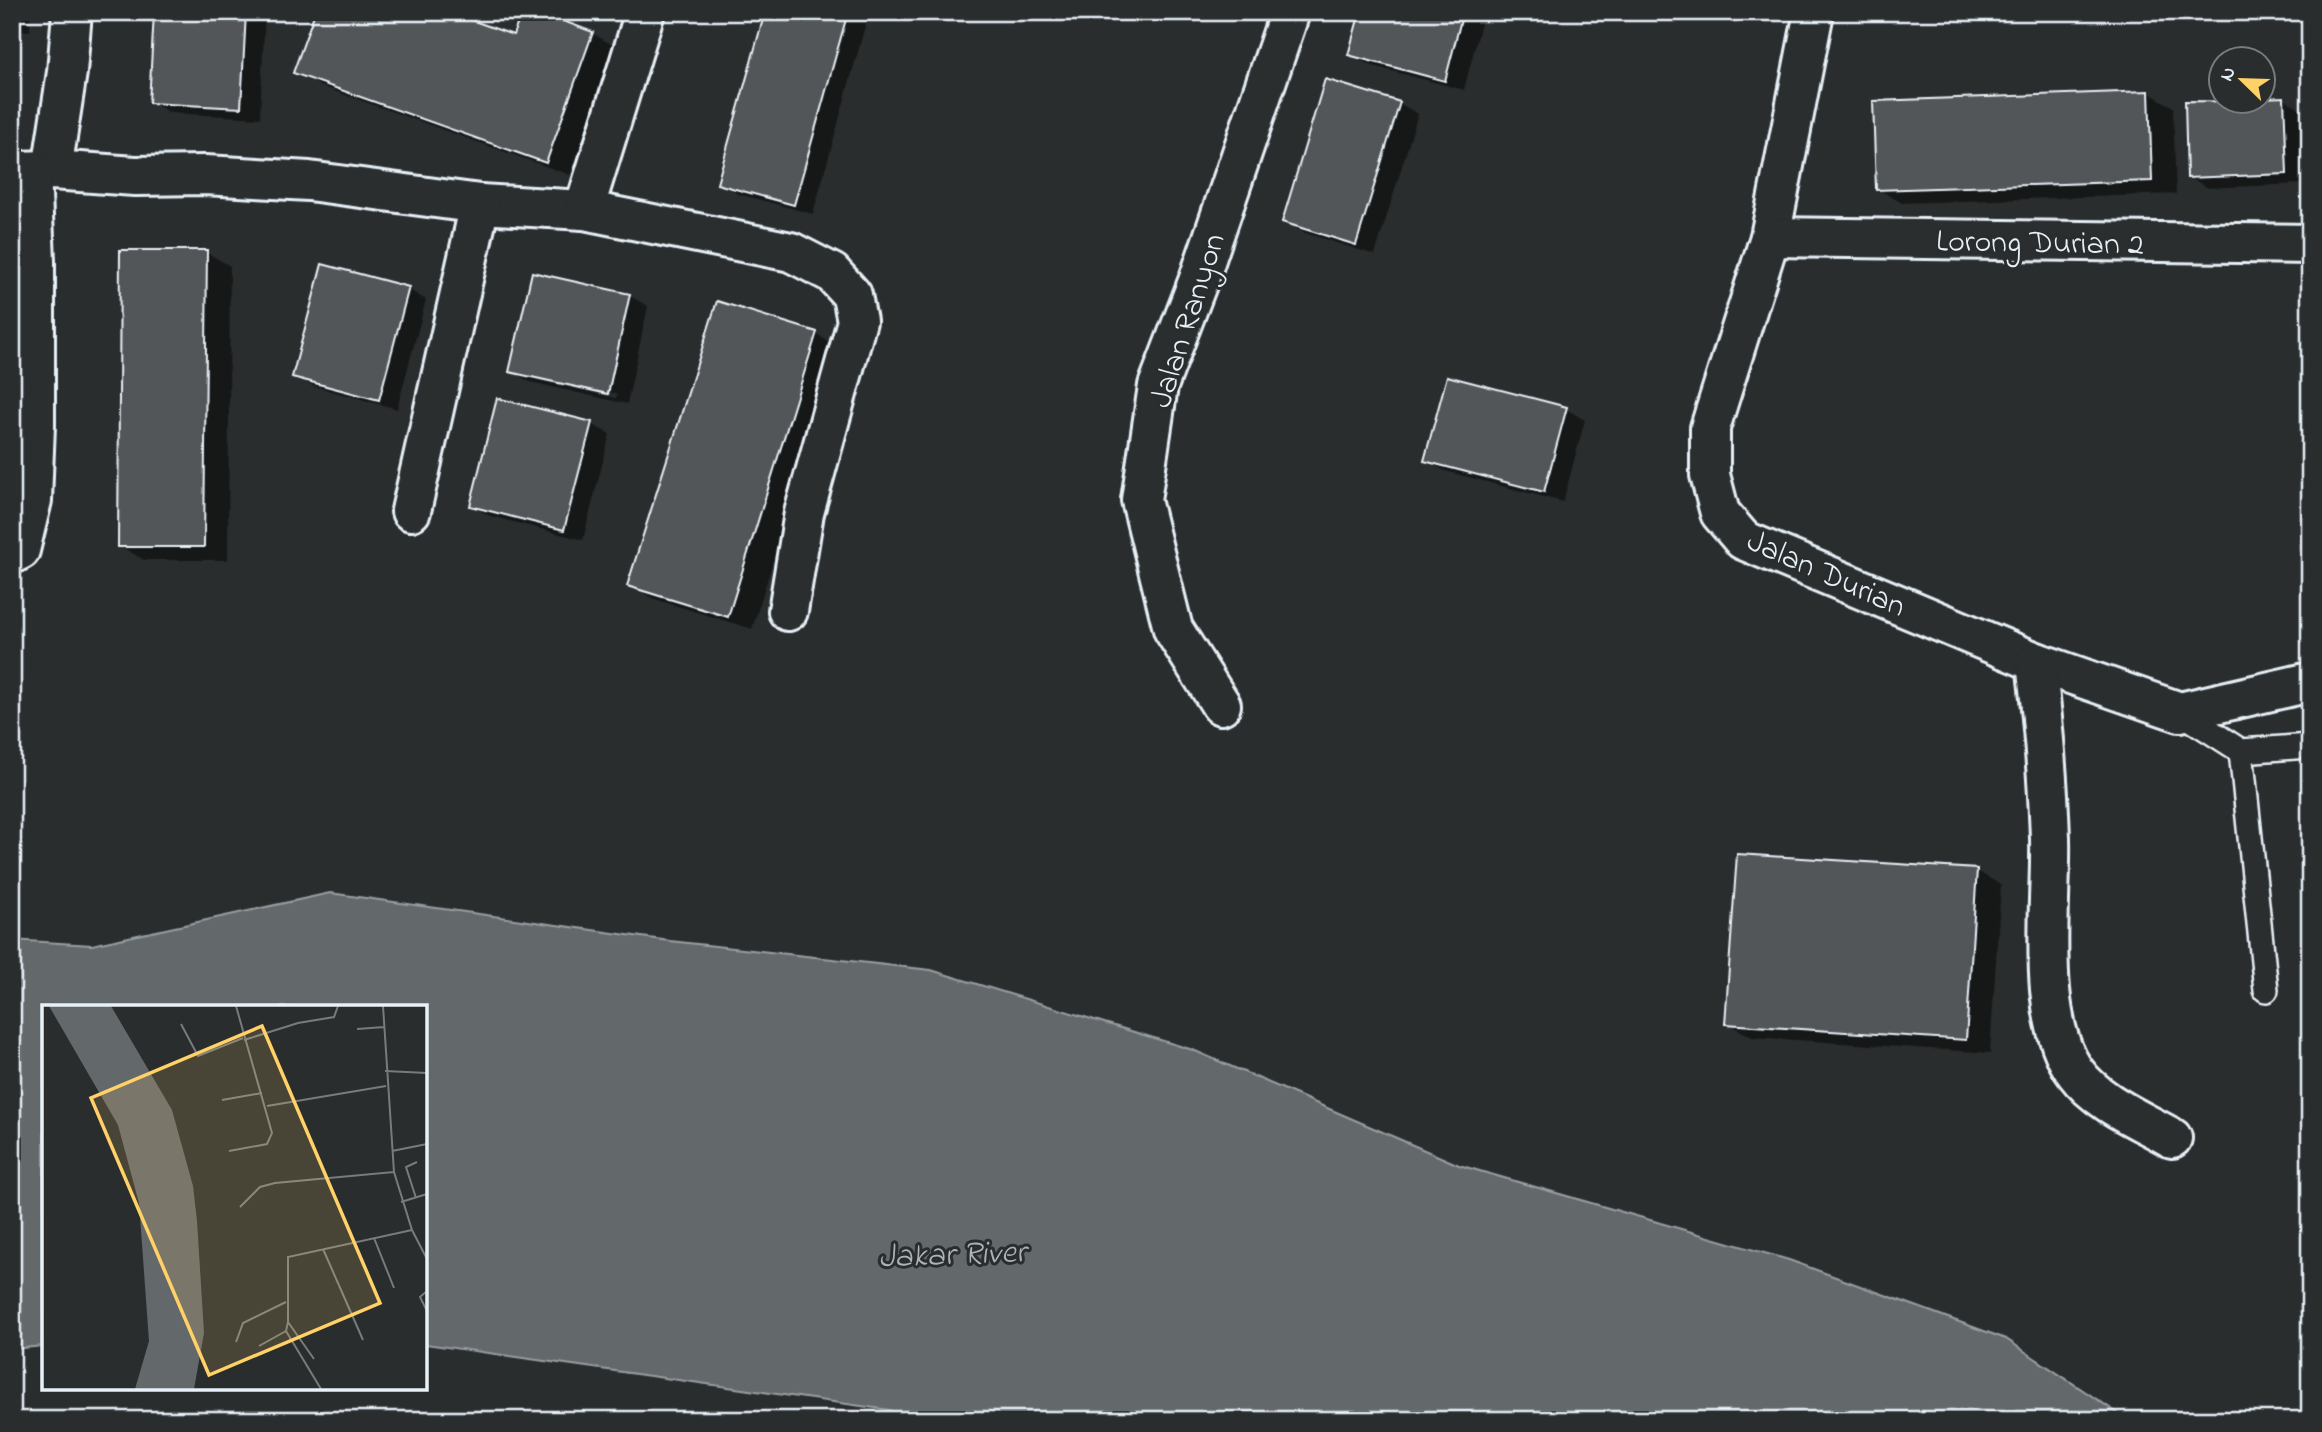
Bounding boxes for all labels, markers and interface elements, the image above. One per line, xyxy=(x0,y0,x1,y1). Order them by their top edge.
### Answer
north arrow xyxy=(2206,46,2276,116)
text: N xyxy=(2214,63,2244,86)
street label: Lorong Durian 2 xyxy=(1936,219,2144,270)
street label: Jalan Ranyon xyxy=(1139,228,1240,415)
street label: Jalan Durian xyxy=(1738,519,1913,631)
inset map xyxy=(42,1005,427,1390)
water label: Jakar River xyxy=(878,1229,1031,1283)

